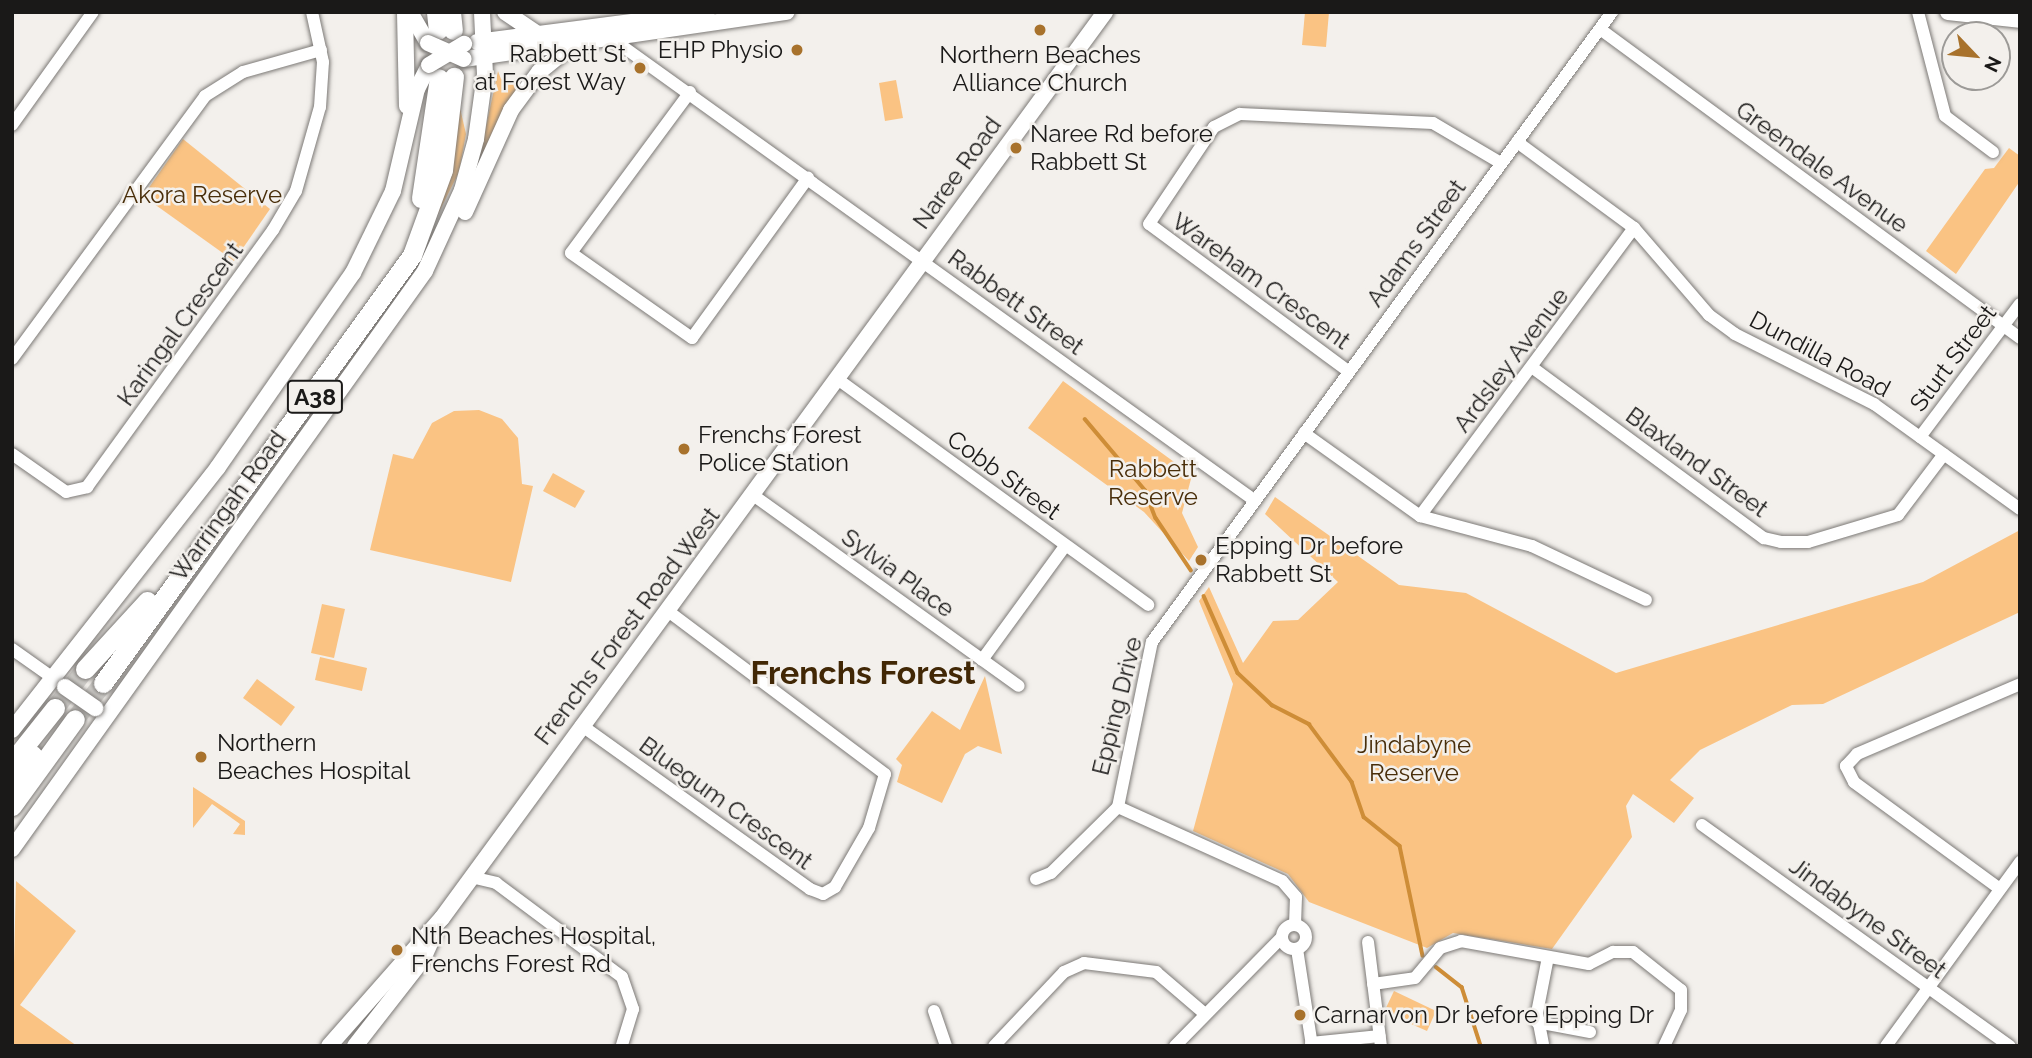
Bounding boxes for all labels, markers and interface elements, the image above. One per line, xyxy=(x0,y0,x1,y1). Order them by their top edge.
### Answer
north arrow xyxy=(1941,21,2011,91)
marker: Northern Beaches Alliance Church xyxy=(1032,22,1048,38)
place label: EHP Physio xyxy=(657,36,783,64)
place label: Rabbett St at Forest Way xyxy=(474,40,626,96)
place label: Northern Beaches Alliance Church xyxy=(939,41,1141,97)
marker: EHP Physio xyxy=(789,42,805,58)
text: N xyxy=(1980,53,2006,76)
marker: Rabbett St at Forest Way xyxy=(632,60,648,76)
street label: Greendale Avenue xyxy=(1730,95,1914,239)
street label: Naree Road xyxy=(907,111,1007,235)
place label: Naree Rd before Rabbett St xyxy=(1030,120,1213,176)
marker: Naree Rd before Rabbett St xyxy=(1008,140,1024,156)
street label: Adams Street xyxy=(1360,174,1472,312)
park label: Akora Reserve xyxy=(122,181,282,209)
street label: Wareham Crescent xyxy=(1166,207,1356,355)
street label: Karingal Crescent xyxy=(111,236,249,412)
street label: Rabbett Street xyxy=(942,243,1090,361)
street label: Ardsley Avenue xyxy=(1447,282,1575,438)
street label: Sturt Street xyxy=(1904,299,2002,417)
street label: Dundilla Road xyxy=(1745,305,1895,403)
road number: A38 xyxy=(285,378,345,416)
street label: Blaxland Street xyxy=(1620,401,1774,523)
place label: Frenchs Forest Police Station xyxy=(698,421,862,477)
street label: Cobb Street xyxy=(942,424,1066,526)
street label: Warringah Road xyxy=(164,425,292,587)
marker: Frenchs Forest Police Station xyxy=(676,441,692,457)
park label: Rabbett Reserve xyxy=(1108,455,1198,511)
street label: Frenchs Forest Road West xyxy=(528,501,726,751)
street label: Sylvia Place xyxy=(836,523,960,623)
place label: Epping Dr before Rabbett St xyxy=(1215,532,1404,588)
marker: Epping Dr before Rabbett St xyxy=(1193,552,1209,568)
street label: Epping Drive xyxy=(1086,634,1148,778)
district label: Frenchs Forest xyxy=(750,654,976,692)
place label: Northern Beaches Hospital xyxy=(217,729,410,785)
street label: Bluegum Crescent xyxy=(634,730,818,876)
park label: Jindabyne Reserve xyxy=(1357,731,1471,787)
marker: Northern Beaches Hospital xyxy=(191,747,211,767)
street label: Jindabyne Street xyxy=(1784,851,1952,985)
place label: Nth Beaches Hospital, Frenchs Forest Rd xyxy=(411,922,656,978)
marker: Nth Beaches Hospital, Frenchs Forest Rd xyxy=(389,942,405,958)
place label: Carnarvon Dr before Epping Dr xyxy=(1314,1001,1655,1029)
marker: Carnarvon Dr before Epping Dr xyxy=(1292,1007,1308,1023)

